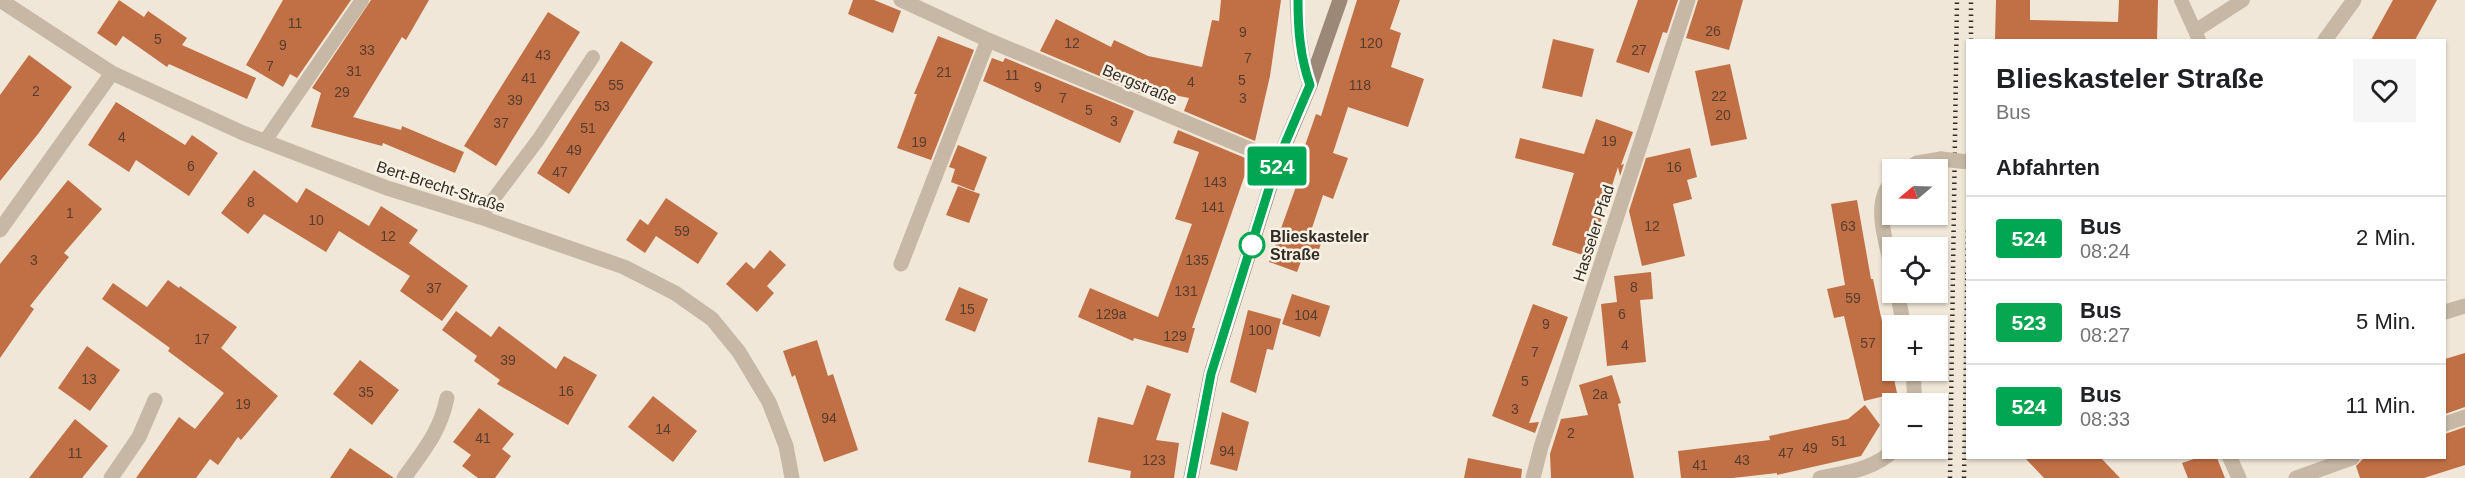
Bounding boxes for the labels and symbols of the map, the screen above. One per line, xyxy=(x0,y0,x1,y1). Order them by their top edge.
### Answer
house number: 11 xyxy=(288,15,302,31)
house number: 26 xyxy=(1705,23,1721,39)
house number: 9 xyxy=(1239,24,1247,40)
house number: 5 xyxy=(154,31,162,47)
house number: 12 xyxy=(1064,35,1080,51)
house number: 120 xyxy=(1359,35,1383,51)
house number: 9 xyxy=(279,37,287,53)
house number: 33 xyxy=(359,42,375,58)
house number: 27 xyxy=(1631,42,1647,58)
house number: 43 xyxy=(535,47,551,63)
house number: 7 xyxy=(1244,50,1252,66)
house number: 7 xyxy=(266,58,274,74)
street label: Bergstraße xyxy=(1100,61,1180,108)
house number: 31 xyxy=(346,63,362,79)
house number: 21 xyxy=(936,64,952,80)
house number: 11 xyxy=(1005,67,1019,83)
house number: 41 xyxy=(521,70,537,86)
house number: 5 xyxy=(1238,72,1246,88)
house number: 4 xyxy=(1187,74,1195,90)
house number: 55 xyxy=(608,77,624,93)
house number: 118 xyxy=(1349,77,1371,93)
house number: 9 xyxy=(1034,79,1042,95)
house number: 2 xyxy=(32,83,40,99)
house number: 29 xyxy=(334,84,350,100)
house number: 22 xyxy=(1711,88,1727,104)
house number: 7 xyxy=(1059,90,1067,106)
house number: 3 xyxy=(1239,90,1247,106)
house number: 39 xyxy=(507,92,523,108)
house number: 53 xyxy=(594,98,610,114)
house number: 5 xyxy=(1085,102,1093,118)
house number: 20 xyxy=(1715,107,1731,123)
house number: 3 xyxy=(1110,113,1118,129)
house number: 37 xyxy=(493,115,509,131)
house number: 51 xyxy=(580,120,596,136)
house number: 4 xyxy=(118,129,126,145)
house number: 19 xyxy=(1601,133,1617,149)
house number: 19 xyxy=(911,134,927,150)
house number: 49 xyxy=(566,142,582,158)
line badge: 524 xyxy=(1242,146,1312,186)
house number: 6 xyxy=(187,158,195,174)
street label: Bert-Brecht-Straße xyxy=(374,158,507,215)
house number: 16 xyxy=(1666,159,1682,175)
north arrow xyxy=(1882,159,1948,225)
house number: 47 xyxy=(552,164,568,180)
house number: 143 xyxy=(1203,174,1227,190)
street label: Hasseler Pfad xyxy=(1570,183,1617,284)
house number: 8 xyxy=(247,194,255,210)
house number: 141 xyxy=(1201,199,1225,215)
house number: 1 xyxy=(66,205,74,221)
house number: 10 xyxy=(308,212,324,228)
house number: 12 xyxy=(1644,218,1660,234)
house number: 63 xyxy=(1840,218,1856,234)
house number: 59 xyxy=(674,223,690,239)
house number: 12 xyxy=(380,228,396,244)
place label: Blieskasteler Straße xyxy=(1270,228,1369,263)
marker: Blieskasteler Straße xyxy=(1239,232,1265,258)
house number: 3 xyxy=(30,252,38,268)
house number: 135 xyxy=(1185,252,1209,268)
house number: 8 xyxy=(1630,279,1638,295)
house number: 37 xyxy=(426,280,442,296)
house number: 131 xyxy=(1174,283,1198,299)
house number: 59 xyxy=(1845,290,1861,306)
house number: 15 xyxy=(959,301,975,317)
house number: 129a xyxy=(1095,306,1127,322)
house number: 6 xyxy=(1618,306,1626,322)
house number: 104 xyxy=(1294,307,1318,323)
house number: 9 xyxy=(1542,316,1550,332)
house number: 100 xyxy=(1248,322,1272,338)
house number: 129 xyxy=(1163,328,1187,344)
house number: 17 xyxy=(194,331,210,347)
house number: 57 xyxy=(1860,335,1876,351)
house number: 4 xyxy=(1621,337,1629,353)
house number: 7 xyxy=(1531,344,1539,360)
house number: 39 xyxy=(500,352,516,368)
house number: 13 xyxy=(81,371,97,387)
house number: 5 xyxy=(1521,373,1529,389)
house number: 16 xyxy=(558,383,574,399)
house number: 35 xyxy=(358,384,374,400)
house number: 2a xyxy=(1592,386,1608,402)
house number: 19 xyxy=(235,396,251,412)
house number: 3 xyxy=(1511,401,1519,417)
house number: 94 xyxy=(821,410,837,426)
house number: 14 xyxy=(655,421,671,437)
house number: 2 xyxy=(1567,425,1575,441)
house number: 41 xyxy=(475,430,491,446)
house number: 51 xyxy=(1831,433,1847,449)
house number: 49 xyxy=(1802,440,1818,456)
house number: 94 xyxy=(1219,443,1235,459)
house number: 11 xyxy=(68,445,82,461)
house number: 47 xyxy=(1778,445,1794,461)
house number: 123 xyxy=(1142,452,1166,468)
house number: 43 xyxy=(1734,452,1750,468)
house number: 41 xyxy=(1692,457,1708,473)

